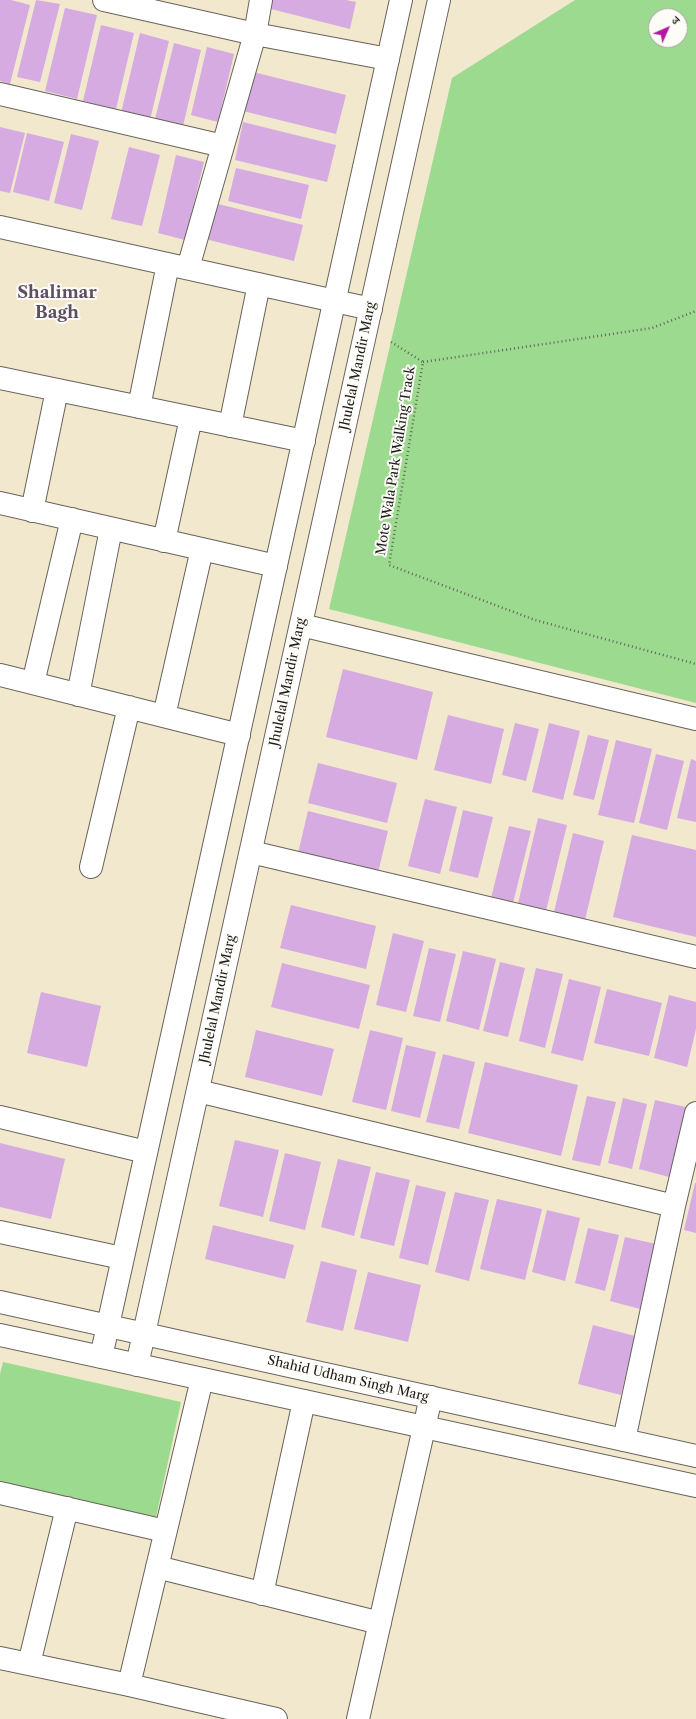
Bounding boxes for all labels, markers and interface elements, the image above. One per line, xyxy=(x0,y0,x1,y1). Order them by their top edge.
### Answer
north arrow xyxy=(648,8,688,48)
text: उ xyxy=(669,13,683,27)
district label: Shalimar Bagh xyxy=(17,283,97,323)
street label: Jhulelal Mandir Marg xyxy=(337,300,379,432)
street label: Mote Wala Park Walking Track xyxy=(373,365,419,557)
street label: Jhulelal Mandir Marg xyxy=(267,616,309,748)
street label: Jhulelal Mandir Marg xyxy=(197,933,239,1065)
street label: Shahid Udham Singh Marg xyxy=(266,1353,430,1405)

